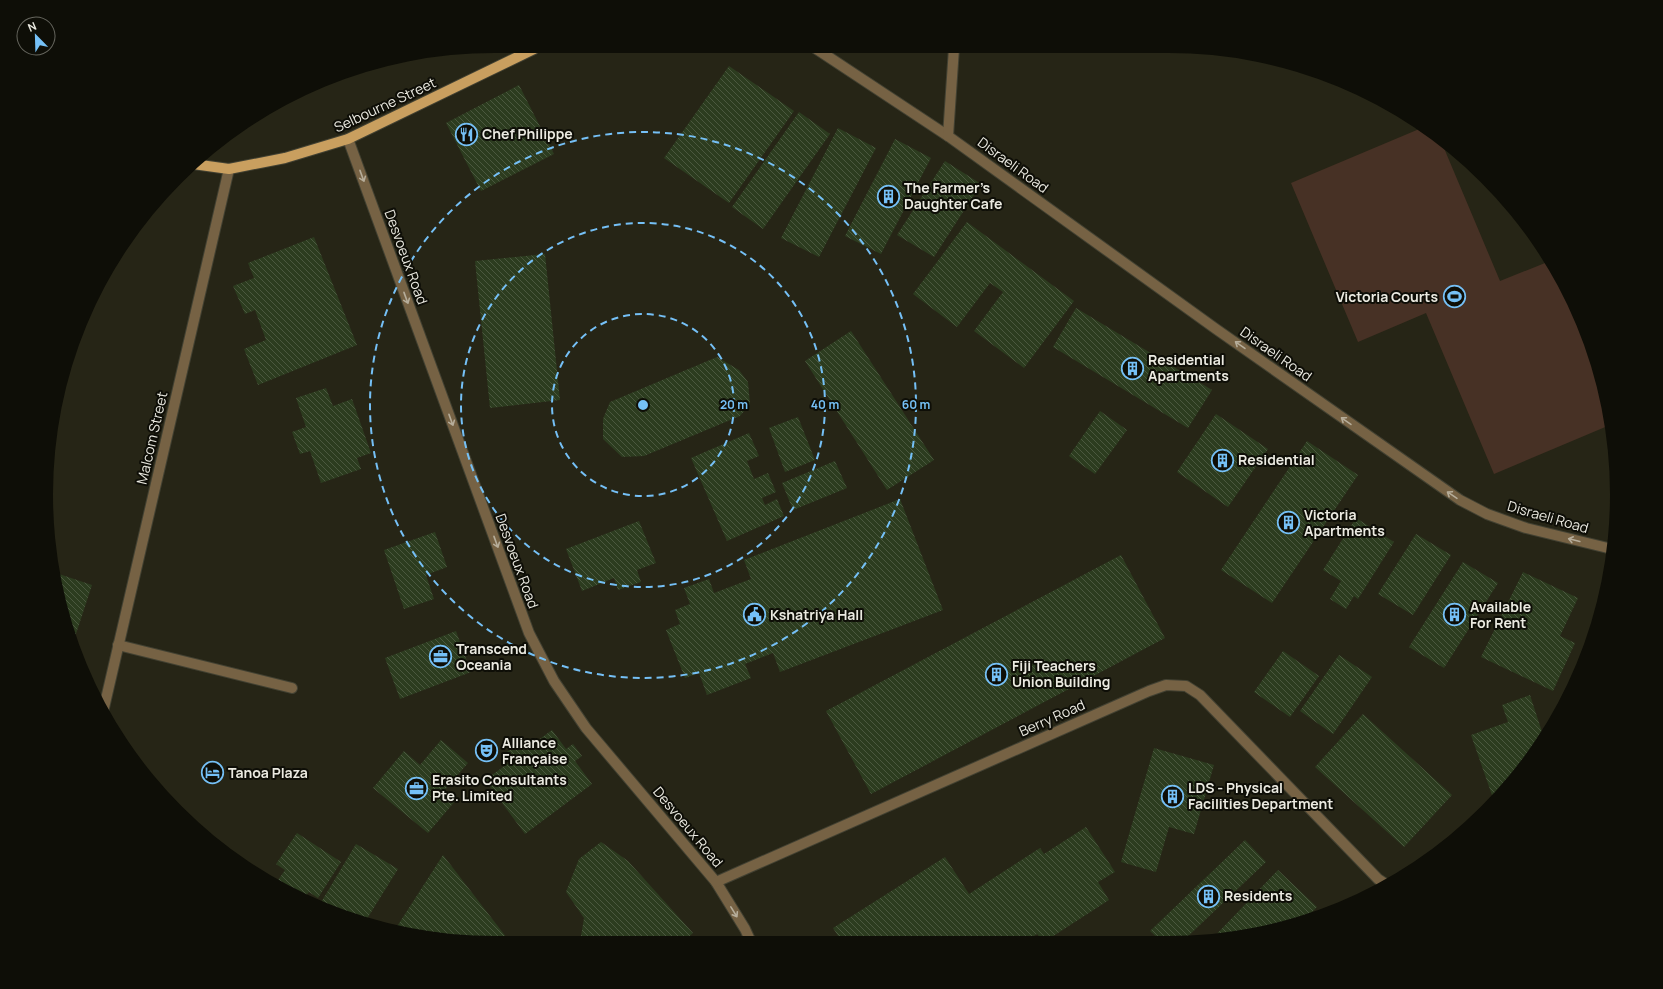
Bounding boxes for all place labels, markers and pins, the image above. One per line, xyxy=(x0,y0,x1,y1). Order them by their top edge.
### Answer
restaurant icon: Chef Philippe xyxy=(454,121,480,147)
place label: Chef Philippe xyxy=(482,124,573,143)
place label: The Farmer’s Daughter Cafe xyxy=(904,178,1002,213)
building icon: The Farmer’s Daughter Cafe xyxy=(875,183,901,209)
sports icon: Victoria Courts xyxy=(1441,284,1467,310)
place label: Victoria Courts xyxy=(1336,287,1438,306)
place label: Residential Apartments xyxy=(1148,350,1229,385)
building icon: Residential Apartments xyxy=(1119,355,1145,381)
centre of rings xyxy=(636,398,650,412)
building icon: Residential xyxy=(1209,447,1235,473)
place label: Residential xyxy=(1238,450,1315,469)
place label: Victoria Apartments xyxy=(1304,505,1385,540)
building icon: Victoria Apartments xyxy=(1276,510,1302,536)
place label: Available For Rent xyxy=(1470,597,1531,632)
public building icon: Kshatriya Hall xyxy=(742,602,768,628)
building icon: Available For Rent xyxy=(1441,602,1467,628)
place label: Kshatriya Hall xyxy=(770,605,863,624)
place label: Transcend Oceania xyxy=(456,639,527,674)
office icon: Transcend Oceania xyxy=(427,644,453,670)
place label: Fiji Teachers Union Building xyxy=(1012,656,1110,691)
building icon: Fiji Teachers Union Building xyxy=(983,661,1009,687)
place label: Alliance Française xyxy=(502,733,567,768)
theatre icon: Alliance Française xyxy=(474,738,500,764)
hotel icon: Tanoa Plaza xyxy=(199,760,225,786)
place label: Tanoa Plaza xyxy=(228,763,308,782)
place label: Erasito Consultants Pte. Limited xyxy=(432,770,567,805)
office icon: Erasito Consultants Pte. Limited xyxy=(404,775,430,801)
place label: LDS - Physical Facilities Department xyxy=(1188,778,1333,813)
building icon: LDS - Physical Facilities Department xyxy=(1160,783,1186,809)
building icon: Residents xyxy=(1195,883,1221,909)
place label: Residents xyxy=(1224,886,1293,905)

